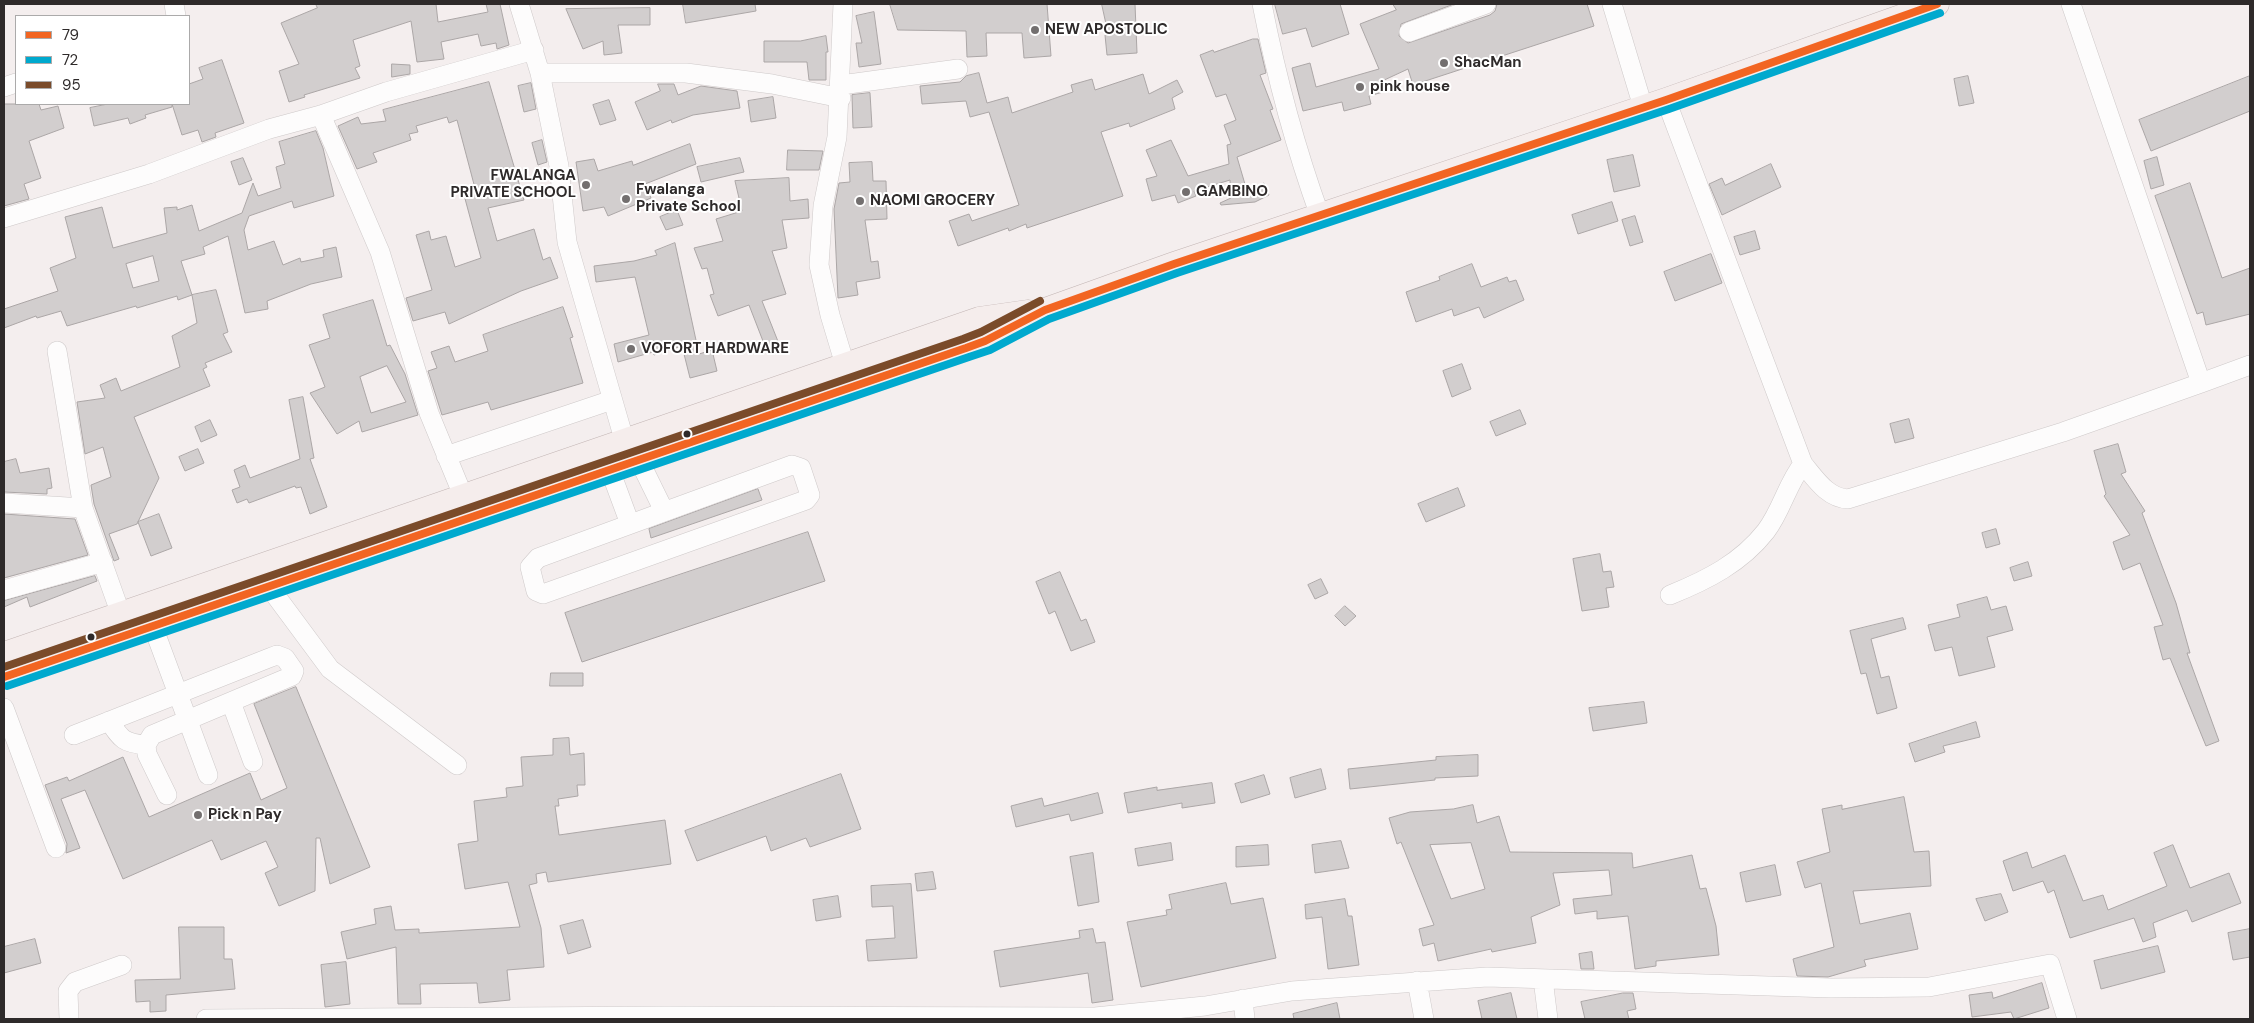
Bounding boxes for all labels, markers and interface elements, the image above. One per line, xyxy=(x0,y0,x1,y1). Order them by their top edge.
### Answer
legend xyxy=(15,15,190,105)
place label: NEW APOSTOLIC xyxy=(1045,21,1168,39)
marker: NEW APOSTOLIC xyxy=(1029,24,1041,36)
text: 79 xyxy=(62,25,79,45)
text: 72 xyxy=(62,50,78,70)
place label: ShacMan xyxy=(1454,54,1522,72)
marker: ShacMan xyxy=(1438,57,1450,69)
text: 95 xyxy=(62,75,81,95)
place label: pink house xyxy=(1370,78,1450,96)
marker: pink house xyxy=(1354,81,1366,93)
place label: FWALANGA PRIVATE SCHOOL xyxy=(450,167,576,202)
marker: FWALANGA PRIVATE SCHOOL xyxy=(580,179,592,191)
place label: Fwalanga Private School xyxy=(636,181,741,216)
place label: GAMBINO xyxy=(1196,183,1268,201)
marker: GAMBINO xyxy=(1180,186,1192,198)
place label: NAOMI GROCERY xyxy=(870,192,995,210)
marker: Fwalanga Private School xyxy=(620,193,632,205)
marker: NAOMI GROCERY xyxy=(854,195,866,207)
place label: VOFORT HARDWARE xyxy=(641,340,789,358)
marker: VOFORT HARDWARE xyxy=(625,343,637,355)
unlabelled marker xyxy=(682,429,692,439)
unlabelled marker xyxy=(86,632,96,642)
place label: Pick n Pay xyxy=(208,806,282,824)
marker: Pick n Pay xyxy=(192,809,204,821)

